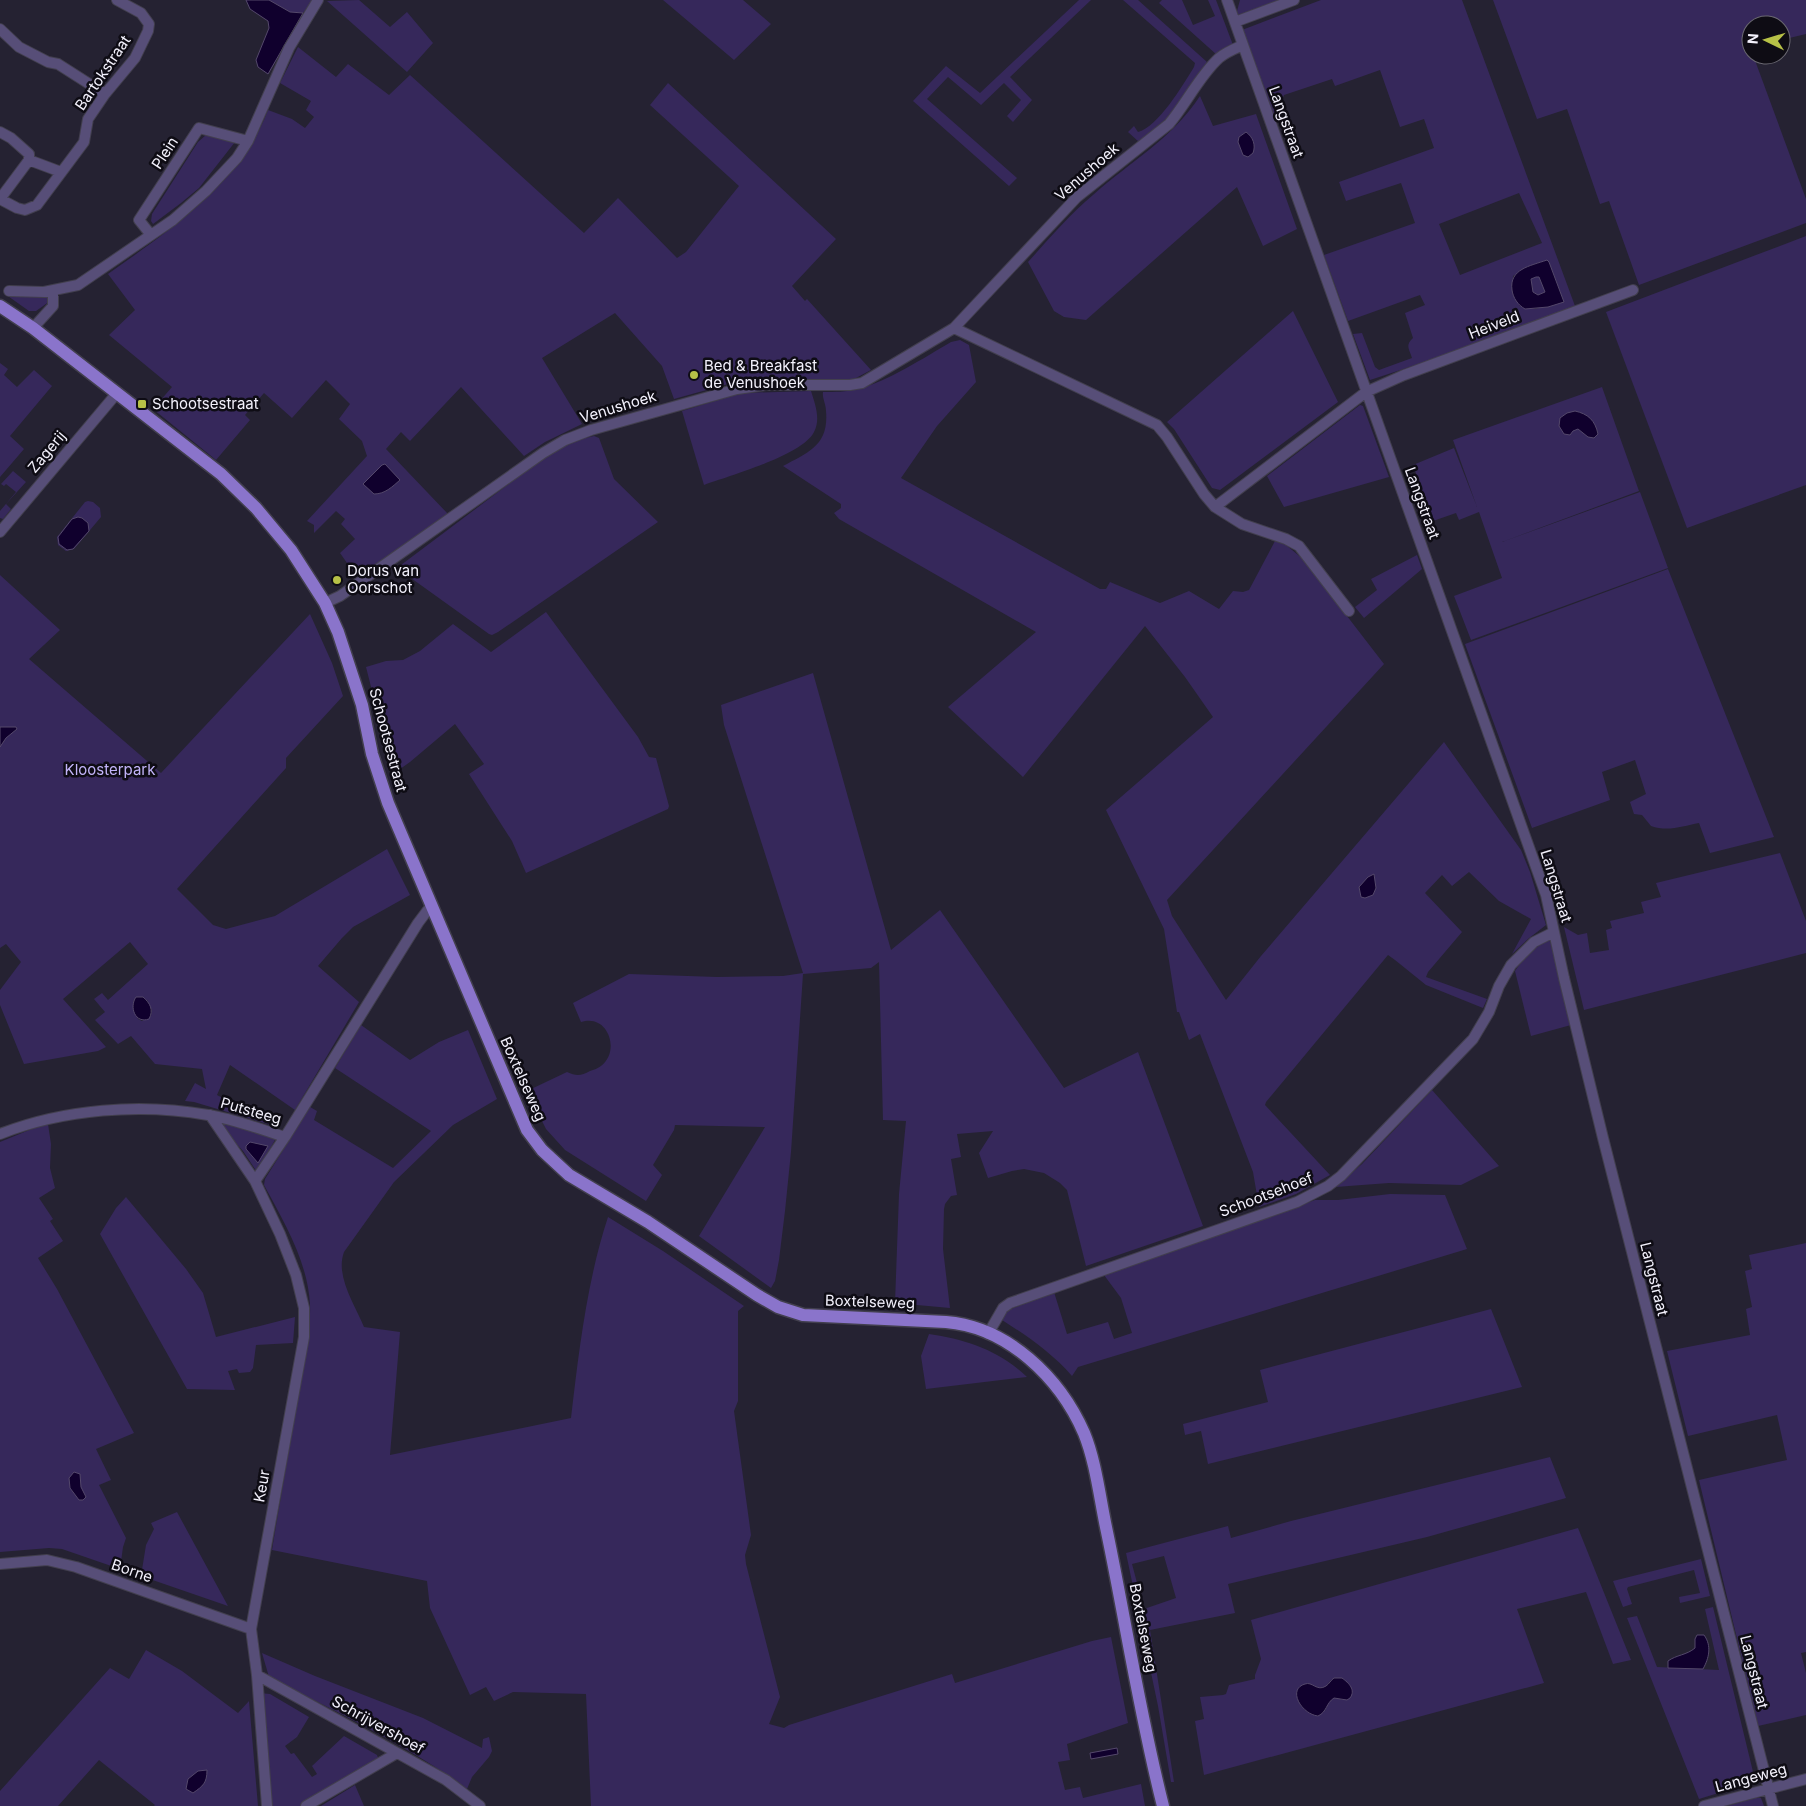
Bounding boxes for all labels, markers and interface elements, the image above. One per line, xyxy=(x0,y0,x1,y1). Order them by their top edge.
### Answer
north arrow xyxy=(1741,15,1791,65)
street label: Bartokstraat xyxy=(71,32,135,114)
text: N xyxy=(1744,33,1761,45)
street label: Langstraat xyxy=(1265,83,1308,160)
street label: Plein xyxy=(147,133,182,172)
street label: Venushoek xyxy=(1051,138,1123,205)
street label: Heiveld xyxy=(1466,306,1522,343)
place label: Bed & Breakfast de Venushoek xyxy=(704,356,817,392)
marker: Bed & Breakfast de Venushoek xyxy=(688,369,700,381)
street label: Venushoek xyxy=(577,386,659,427)
place label: Schootsestraat xyxy=(152,394,259,413)
marker: Schootsestraat xyxy=(136,398,148,410)
street label: Zagerij xyxy=(24,427,70,477)
street label: Langstraat xyxy=(1401,464,1444,541)
place label: Dorus van Oorschot xyxy=(347,561,419,597)
marker: Dorus van Oorschot xyxy=(331,574,343,586)
street label: Schootsestraat xyxy=(365,686,411,794)
park label: Kloosterpark xyxy=(65,760,156,779)
street label: Langstraat xyxy=(1536,847,1577,925)
street label: Boxtelseweg xyxy=(496,1034,551,1124)
street label: Putsteeg xyxy=(218,1093,284,1128)
street label: Schootsehoef xyxy=(1216,1168,1316,1221)
street label: Langstraat xyxy=(1636,1240,1673,1318)
street label: Boxtelseweg xyxy=(824,1290,916,1313)
street label: Keur xyxy=(249,1468,274,1504)
street label: Borne xyxy=(109,1555,155,1586)
street label: Boxtelseweg xyxy=(1126,1582,1161,1674)
street label: Langstraat xyxy=(1736,1633,1773,1711)
street label: Schrijvershoef xyxy=(329,1691,428,1758)
street label: Langeweg xyxy=(1713,1759,1789,1796)

